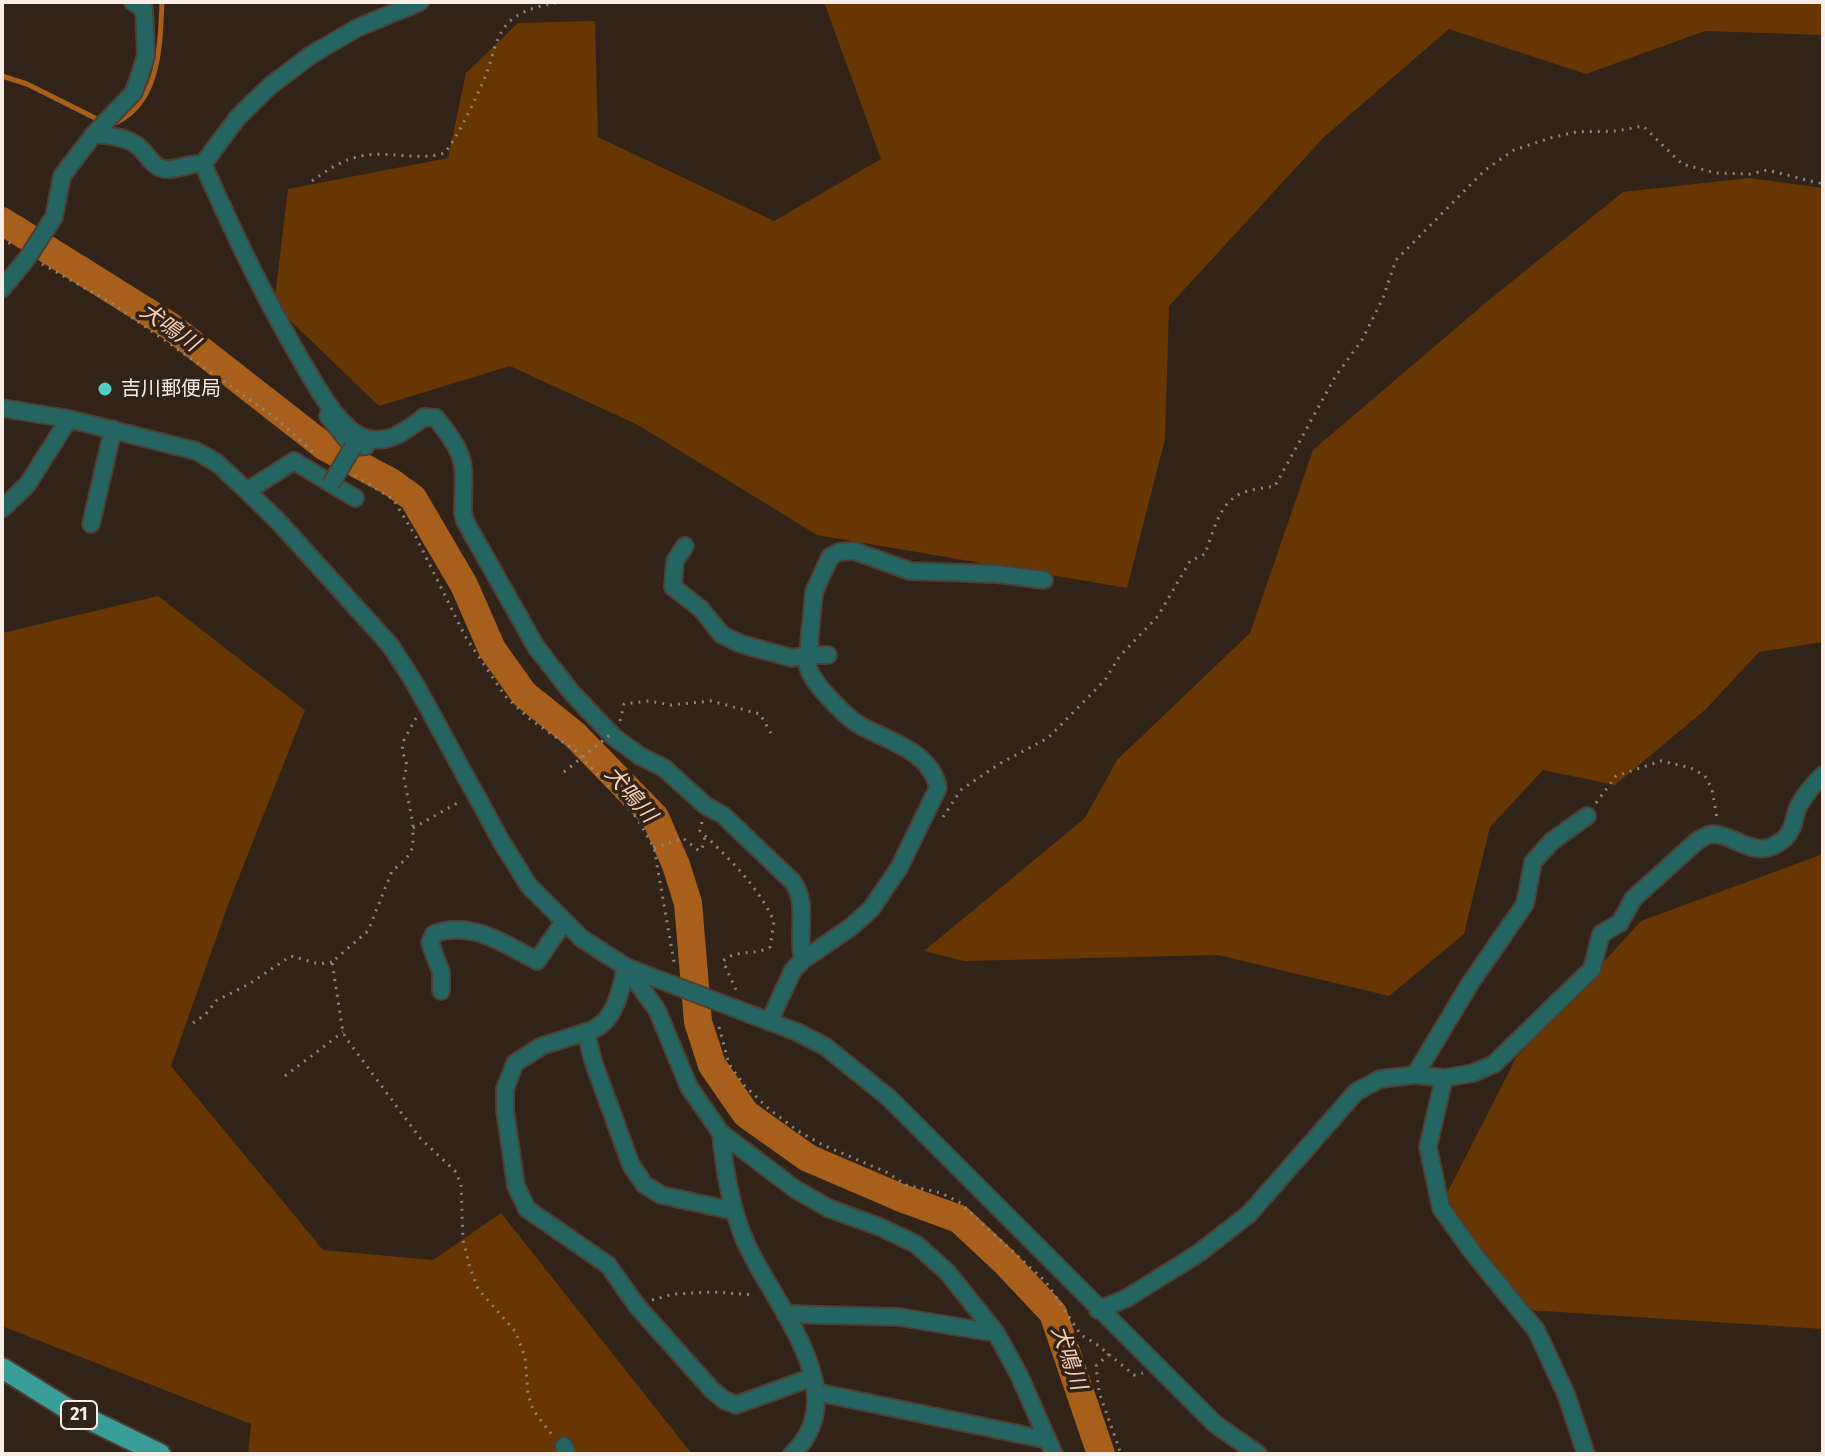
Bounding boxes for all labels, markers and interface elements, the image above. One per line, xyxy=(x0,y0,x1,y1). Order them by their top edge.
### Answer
water label: 犬鳴川 xyxy=(134,298,204,358)
place label: 吉川郵便局 xyxy=(121,377,221,401)
marker: 吉川郵便局 xyxy=(96,380,114,398)
water label: 犬鳴川 xyxy=(598,761,662,829)
water label: 犬鳴川 xyxy=(1045,1323,1091,1393)
road number: 21 xyxy=(61,1401,97,1429)

